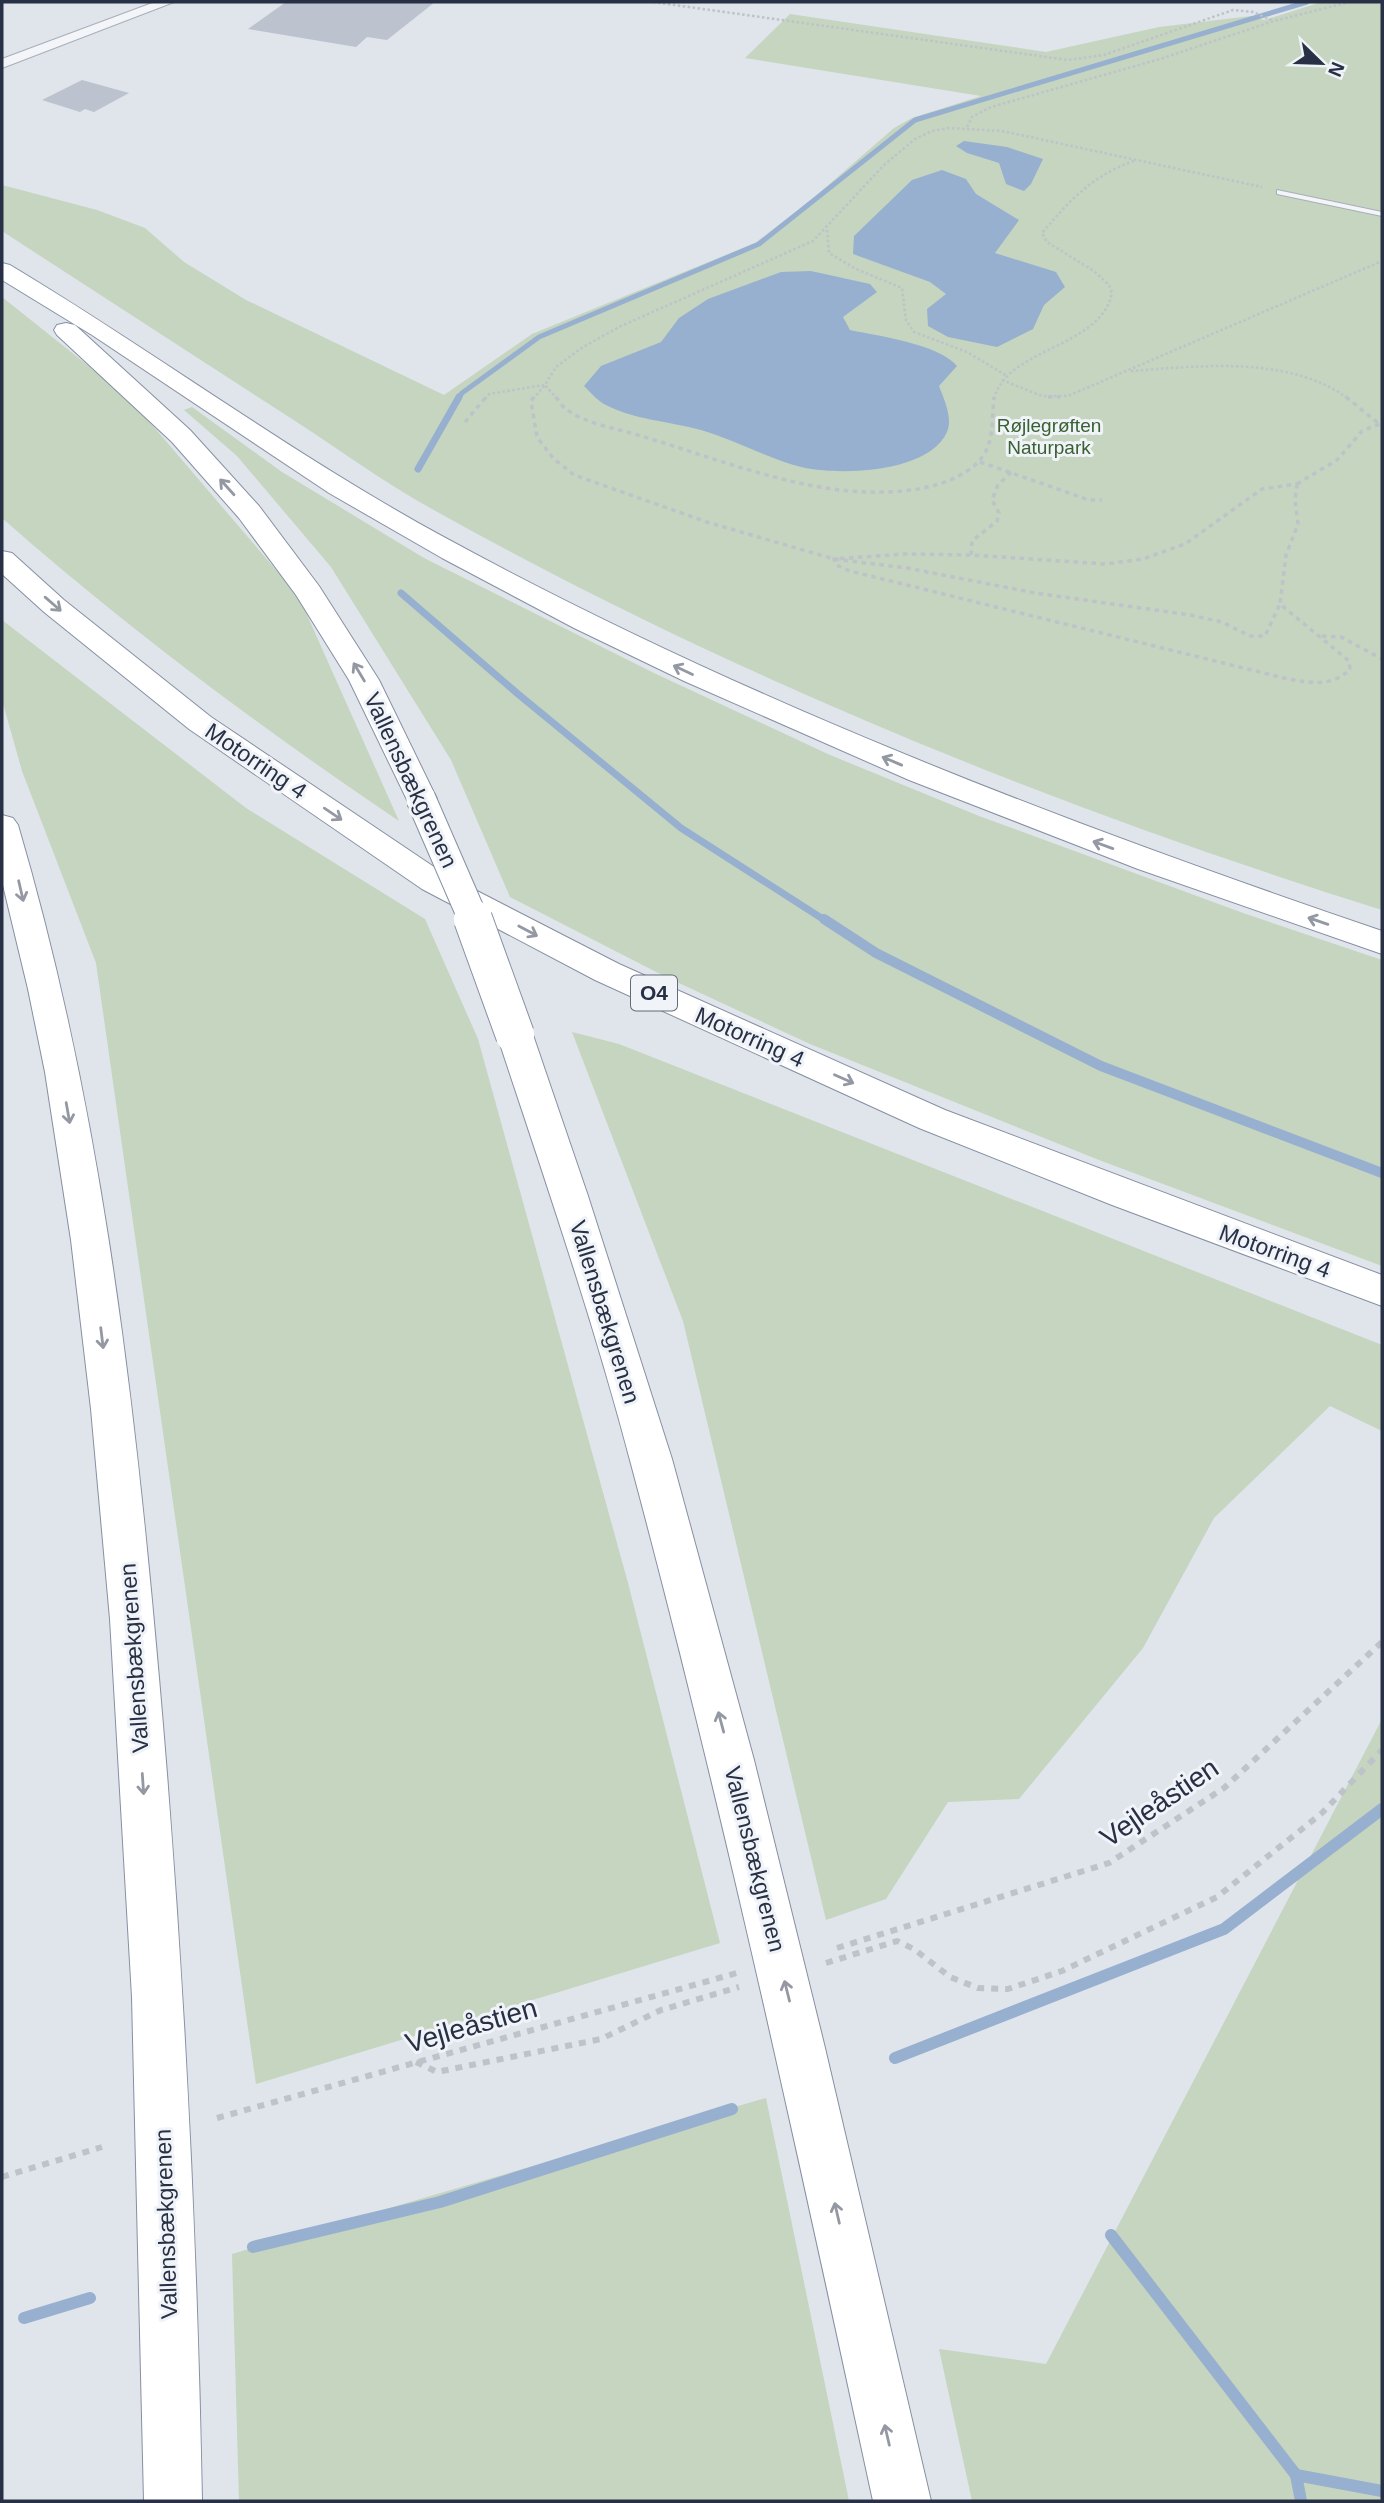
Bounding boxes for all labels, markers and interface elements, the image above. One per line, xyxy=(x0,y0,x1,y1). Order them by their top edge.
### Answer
north arrow xyxy=(1286,28,1356,98)
text: N xyxy=(1324,59,1349,80)
park label: Røjlegrøften Naturpark xyxy=(997,415,1101,458)
one-way arrow xyxy=(219,478,235,496)
one-way arrow xyxy=(44,596,62,612)
one-way arrow xyxy=(351,663,365,683)
one-way arrow xyxy=(673,663,694,676)
street label: Vallensbækgrenen xyxy=(359,688,463,872)
street label: Motorring 4 xyxy=(201,718,312,804)
one-way arrow xyxy=(881,754,903,767)
one-way arrow xyxy=(323,807,342,821)
one-way arrow xyxy=(1093,838,1115,850)
one-way arrow xyxy=(15,879,28,902)
one-way arrow xyxy=(1307,914,1329,926)
one-way arrow xyxy=(517,924,538,938)
road number: O4 xyxy=(631,976,677,1010)
street label: Motorring 4 xyxy=(692,1001,809,1073)
one-way arrow xyxy=(833,1073,855,1086)
one-way arrow xyxy=(62,1101,75,1124)
street label: Vallensbækgrenen xyxy=(565,1217,645,1407)
street label: Motorring 4 xyxy=(1216,1219,1334,1283)
one-way arrow xyxy=(96,1326,109,1349)
street label: Vallensbækgrenen xyxy=(114,1562,154,1754)
one-way arrow xyxy=(714,1711,727,1734)
street label: Vejleåstien xyxy=(1094,1752,1224,1853)
street label: Vallensbækgrenen xyxy=(719,1764,791,1954)
one-way arrow xyxy=(137,1772,150,1795)
one-way arrow xyxy=(779,1980,793,2003)
street label: Vejleåstien xyxy=(402,1992,541,2059)
street label: Vallensbækgrenen xyxy=(150,2129,182,2319)
one-way arrow xyxy=(830,2202,844,2225)
one-way arrow xyxy=(880,2424,894,2447)

